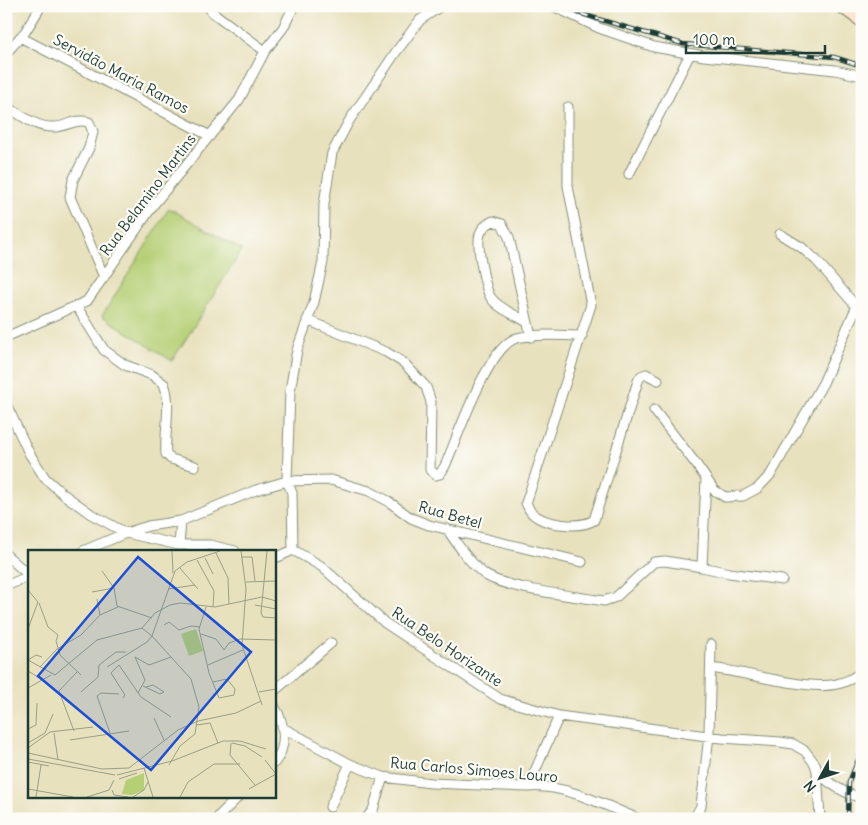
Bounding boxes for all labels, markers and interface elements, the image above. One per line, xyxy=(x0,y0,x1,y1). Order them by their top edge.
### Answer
scale bar xyxy=(686,22,824,54)
street label: Servidão Maria Ramos xyxy=(50,30,193,118)
text: 100 m xyxy=(693,30,735,49)
street label: Rua Belamino Martins xyxy=(95,130,200,260)
street label: Rua Betel xyxy=(417,496,484,533)
inset map xyxy=(28,550,275,798)
street label: Rua Belo Horizante xyxy=(388,603,506,691)
north arrow xyxy=(796,752,846,802)
street label: Rua Carlos Simoes Louro xyxy=(389,753,559,786)
text: N xyxy=(800,777,820,796)

